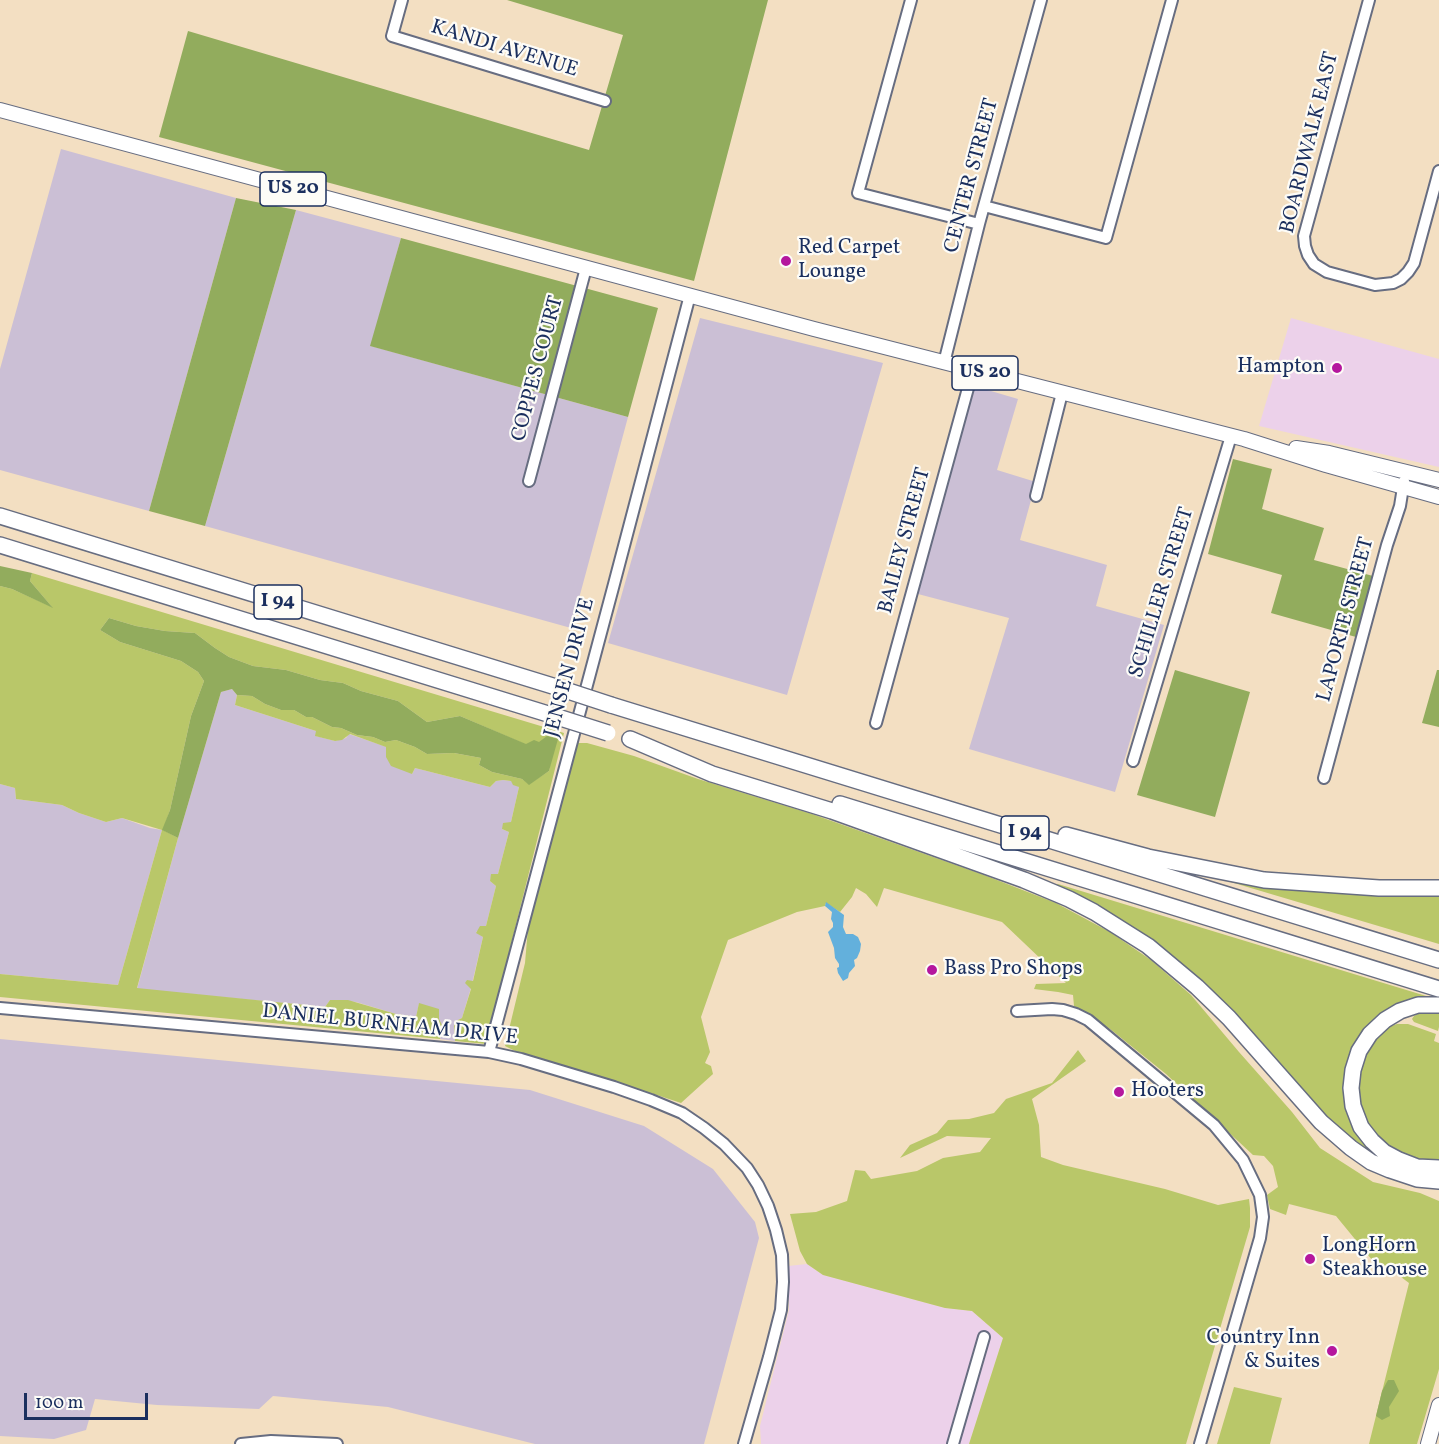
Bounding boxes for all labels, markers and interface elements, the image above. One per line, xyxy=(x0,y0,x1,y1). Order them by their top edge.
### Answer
street label: KANDI AVENUE xyxy=(427,16,581,84)
street label: BOARDWALK EAST xyxy=(1276,50,1346,236)
street label: CENTER STREET xyxy=(940,96,1006,256)
road number: US 20 xyxy=(260,172,326,206)
place label: Red Carpet Lounge xyxy=(798,236,900,286)
marker: Red Carpet Lounge xyxy=(779,254,793,268)
street label: COPPES COURT xyxy=(507,294,571,444)
place label: Hampton xyxy=(1237,355,1325,381)
road number: US 20 xyxy=(952,356,1018,390)
marker: Hampton xyxy=(1330,361,1344,375)
street label: BAILEY STREET xyxy=(874,465,938,617)
street label: SCHILLER STREET xyxy=(1125,505,1201,681)
street label: LAPORTE STREET xyxy=(1313,535,1381,705)
road number: I 94 xyxy=(254,585,302,619)
street label: JENSEN DRIVE xyxy=(540,596,602,740)
road number: I 94 xyxy=(1001,816,1049,850)
place label: Bass Pro Shops xyxy=(944,957,1082,983)
marker: Bass Pro Shops xyxy=(925,963,939,977)
street label: DANIEL BURNHAM DRIVE xyxy=(261,1000,519,1052)
place label: Hooters xyxy=(1131,1079,1204,1105)
marker: Hooters xyxy=(1112,1085,1126,1099)
place label: LongHorn Steakhouse xyxy=(1322,1234,1427,1284)
marker: LongHorn Steakhouse xyxy=(1303,1252,1317,1266)
place label: Country Inn & Suites xyxy=(1206,1326,1320,1376)
marker: Country Inn & Suites xyxy=(1325,1344,1339,1358)
scale bar xyxy=(27,1381,152,1419)
text: 100 m xyxy=(35,1391,84,1416)

